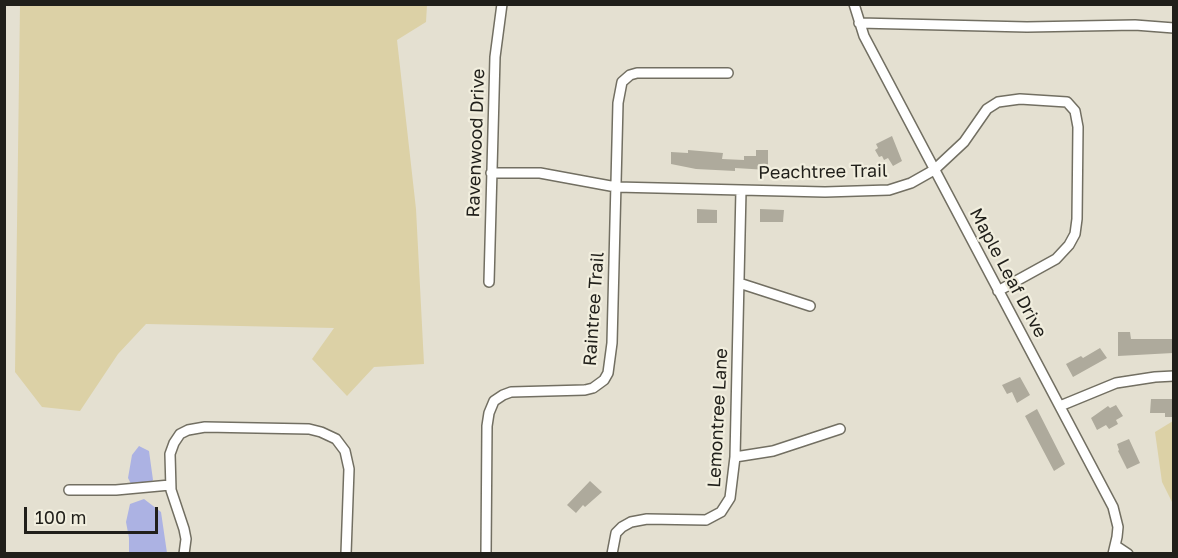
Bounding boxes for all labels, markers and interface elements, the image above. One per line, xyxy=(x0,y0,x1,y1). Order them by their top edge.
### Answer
street label: Ravenwood Drive xyxy=(463,68,489,218)
street label: Peachtree Trail xyxy=(758,160,888,184)
street label: Maple Leaf Drive xyxy=(965,205,1051,341)
street label: Raintree Trail xyxy=(579,251,609,367)
street label: Lemontree Lane xyxy=(704,348,732,488)
scale bar xyxy=(27,495,160,533)
text: 100 m xyxy=(35,506,86,528)

